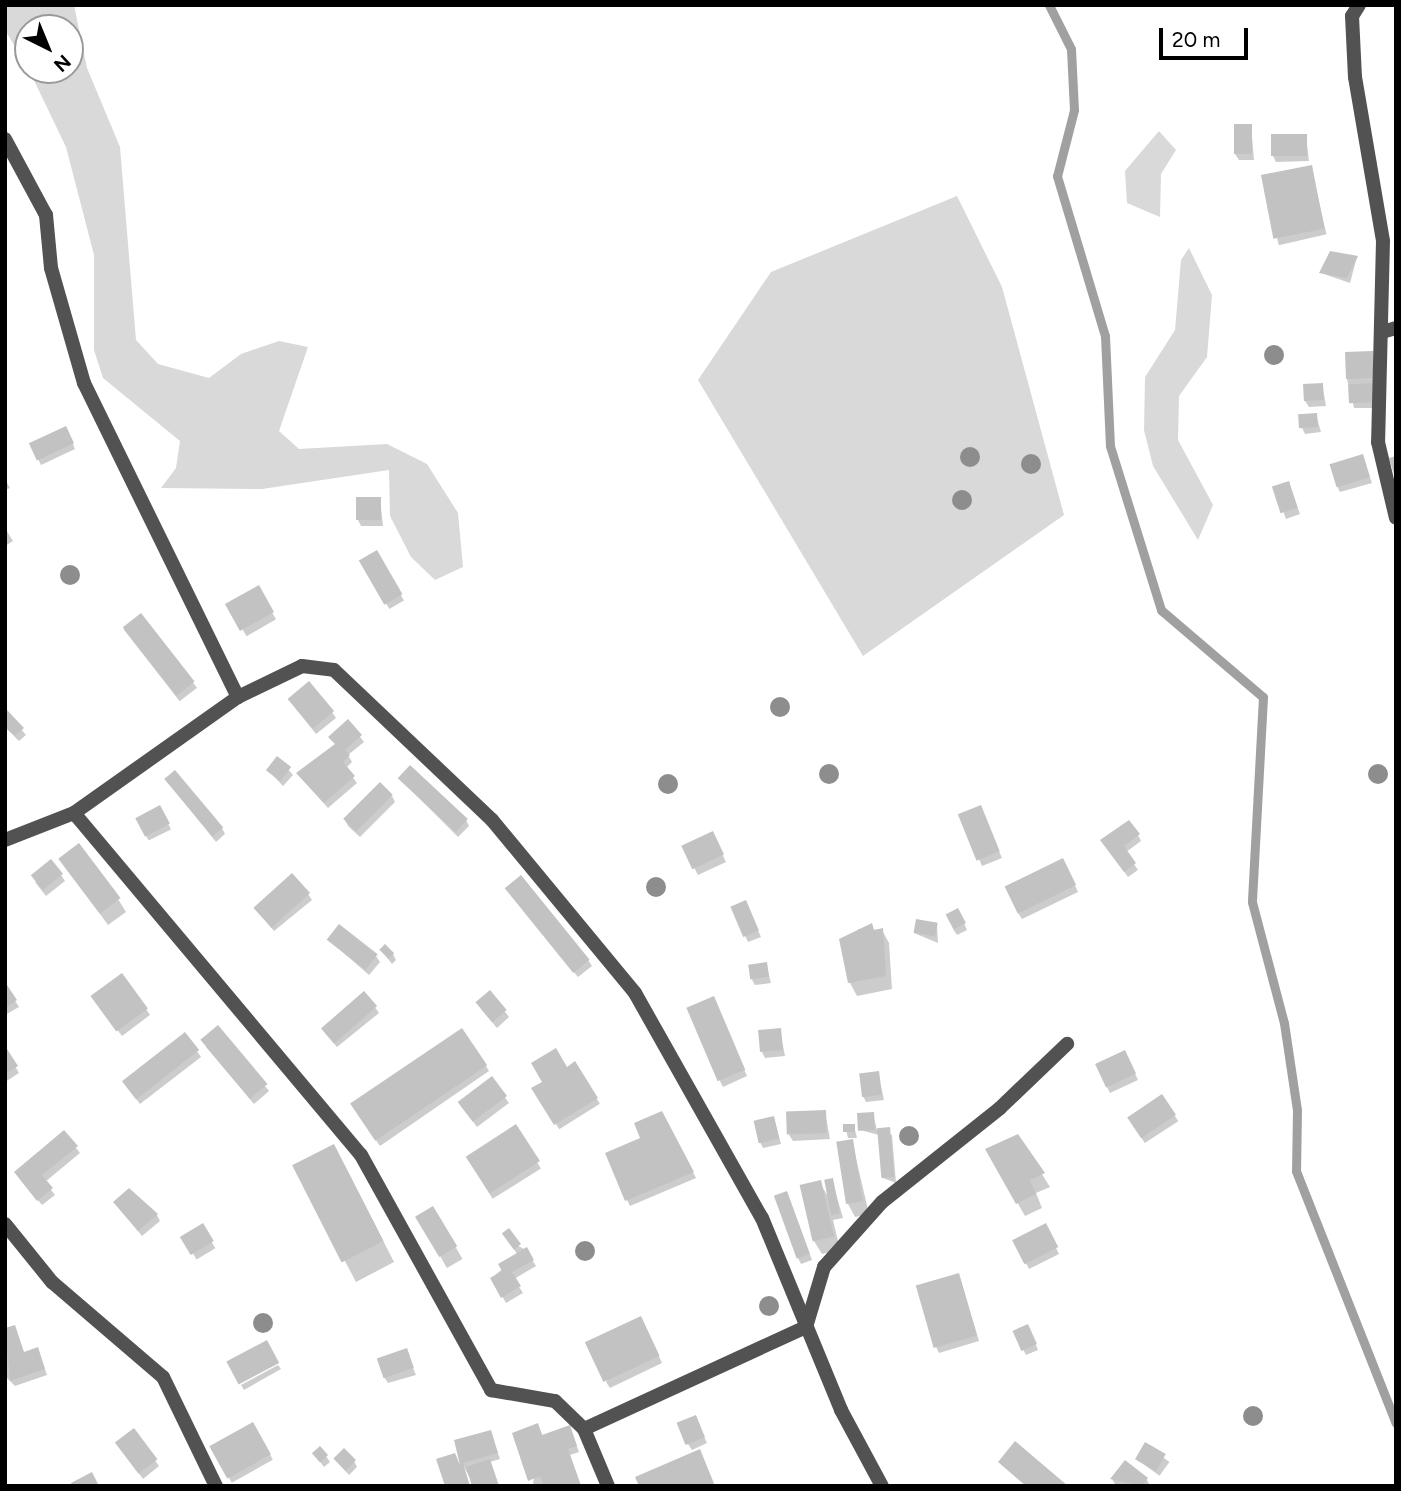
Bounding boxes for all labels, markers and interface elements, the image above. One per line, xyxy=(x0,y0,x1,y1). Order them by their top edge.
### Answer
north arrow xyxy=(14,14,84,84)
scale bar xyxy=(1163,14,1252,58)
text: 20 m xyxy=(1172,27,1220,52)
text: N xyxy=(49,50,76,77)

